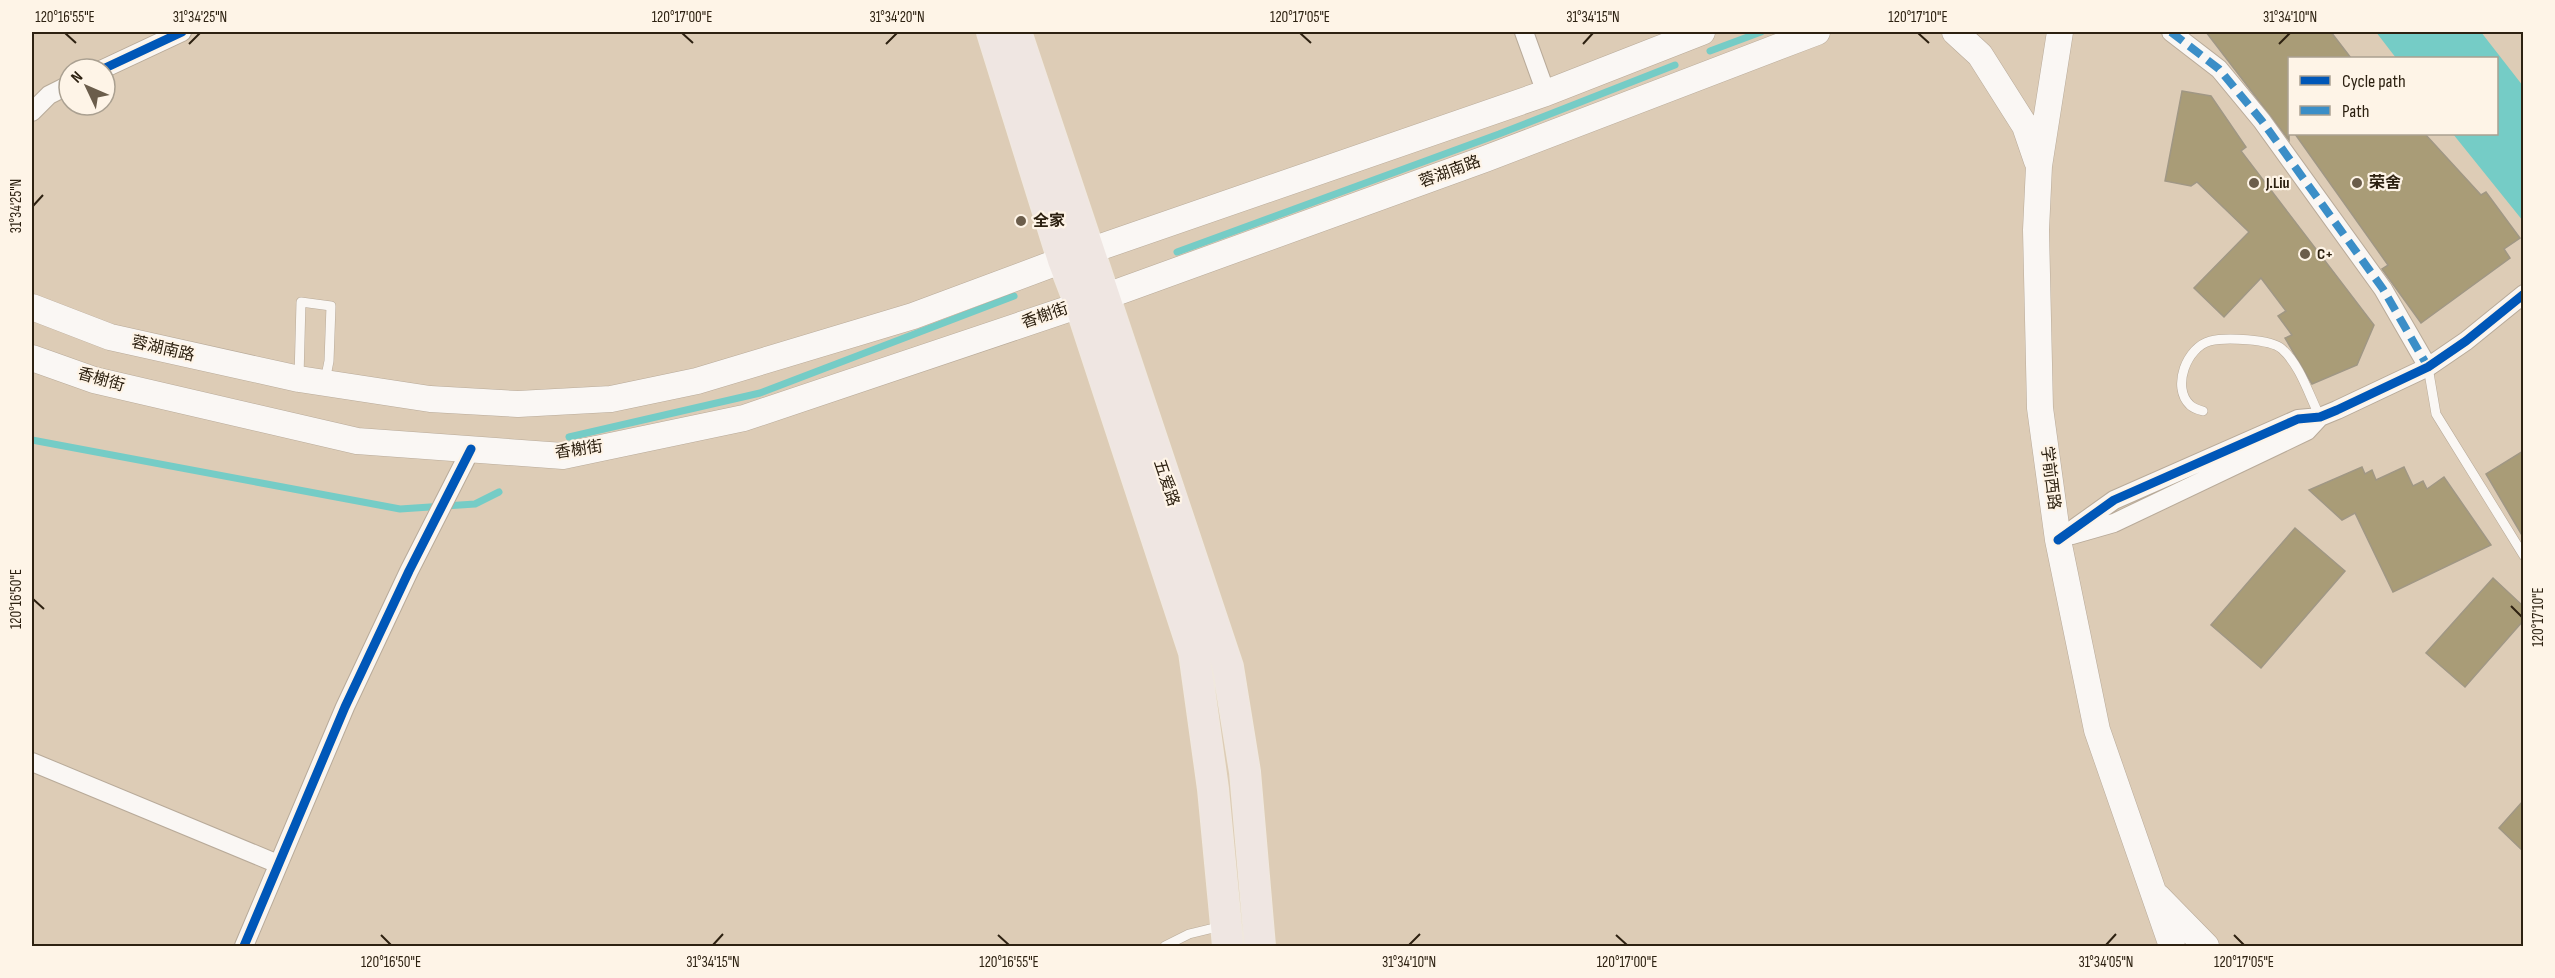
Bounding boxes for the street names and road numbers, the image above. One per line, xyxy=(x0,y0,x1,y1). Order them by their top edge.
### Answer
street label: 蓉湖南路 xyxy=(1417,152,1483,192)
street label: 香榭街 xyxy=(1019,299,1071,333)
street label: 蓉湖南路 xyxy=(130,333,196,365)
street label: 香榭街 xyxy=(75,364,127,396)
street label: 香榭街 xyxy=(554,437,604,463)
street label: 学前西路 xyxy=(2037,445,2063,511)
street label: 五爱路 xyxy=(1149,457,1183,509)

